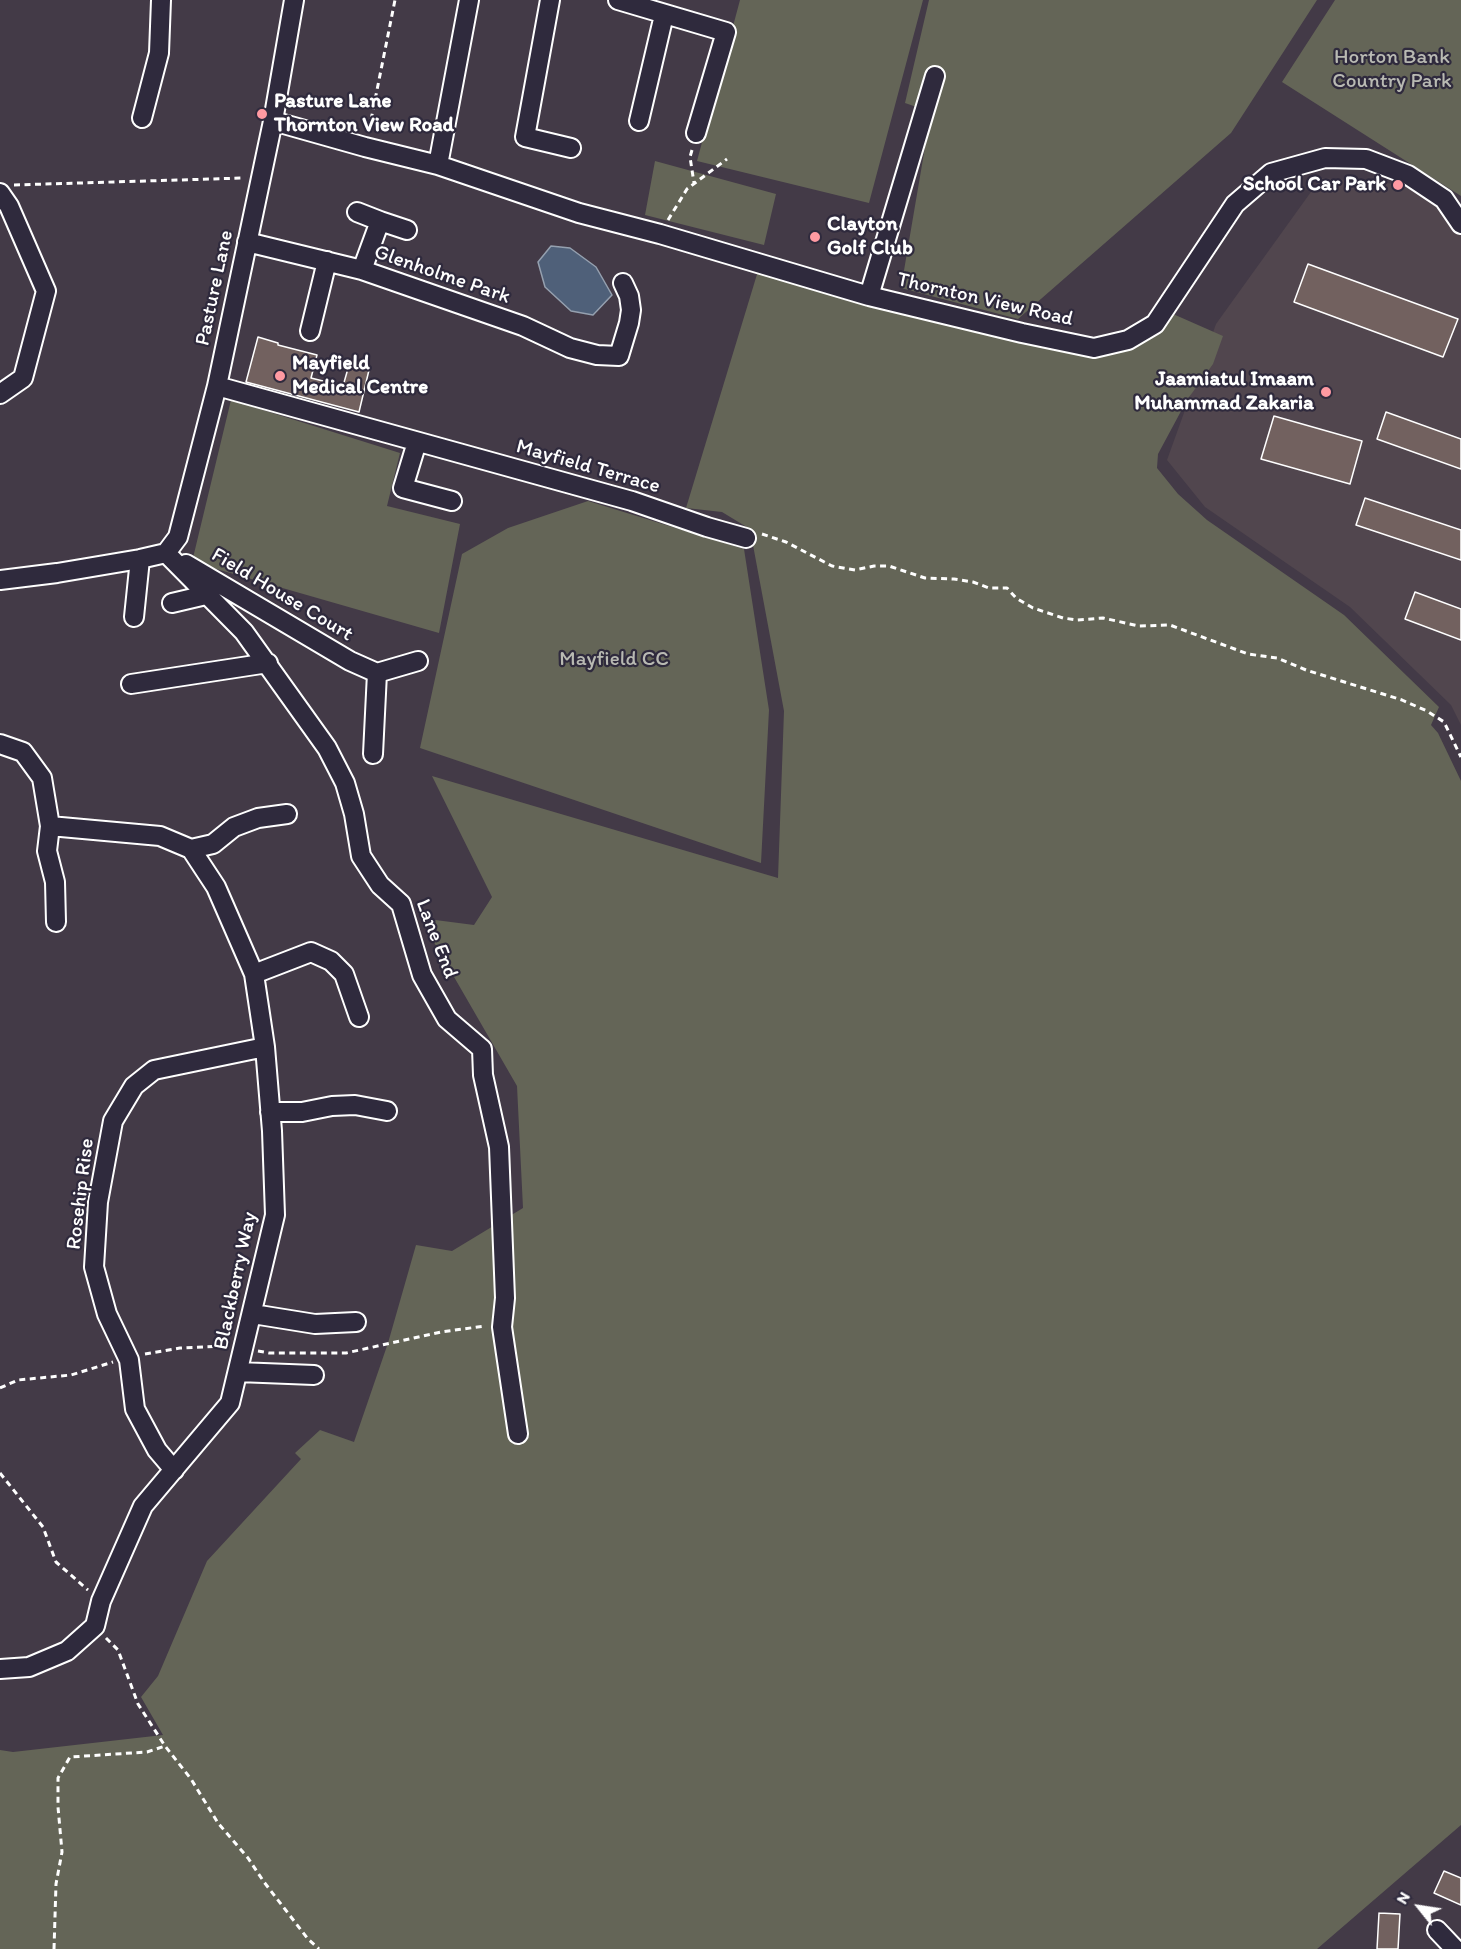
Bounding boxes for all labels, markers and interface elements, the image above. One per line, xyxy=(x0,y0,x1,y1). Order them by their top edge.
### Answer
park label: Horton Bank Country Park xyxy=(1332,45,1452,95)
place label: Pasture Lane Thornton View Road xyxy=(274,89,454,139)
marker: Pasture Lane Thornton View Road xyxy=(255,107,269,121)
place label: School Car Park xyxy=(1243,172,1386,198)
marker: School Car Park xyxy=(1391,178,1405,192)
place label: Clayton Golf Club xyxy=(827,212,913,262)
street label: Pasture Lane xyxy=(190,228,240,348)
marker: Clayton Golf Club xyxy=(808,230,822,244)
street label: Glenholme Park xyxy=(371,240,513,310)
street label: Thornton View Road xyxy=(894,267,1076,333)
place label: Mayfield Medical Centre xyxy=(292,351,428,401)
place label: Jaamiatul Imaam Muhammad Zakaria xyxy=(1134,367,1314,417)
marker: Mayfield Medical Centre xyxy=(273,369,287,383)
marker: Jaamiatul Imaam Muhammad Zakaria xyxy=(1319,385,1333,399)
street label: Mayfield Terrace xyxy=(513,434,663,500)
street label: Field House Court xyxy=(207,543,357,647)
park label: Mayfield CC xyxy=(559,647,669,673)
street label: Lane End xyxy=(409,896,463,982)
street label: Rosehip Rise xyxy=(62,1137,100,1251)
street label: Blackberry Way xyxy=(209,1210,263,1352)
north arrow xyxy=(1389,1877,1449,1937)
text: N xyxy=(1392,1888,1414,1907)

